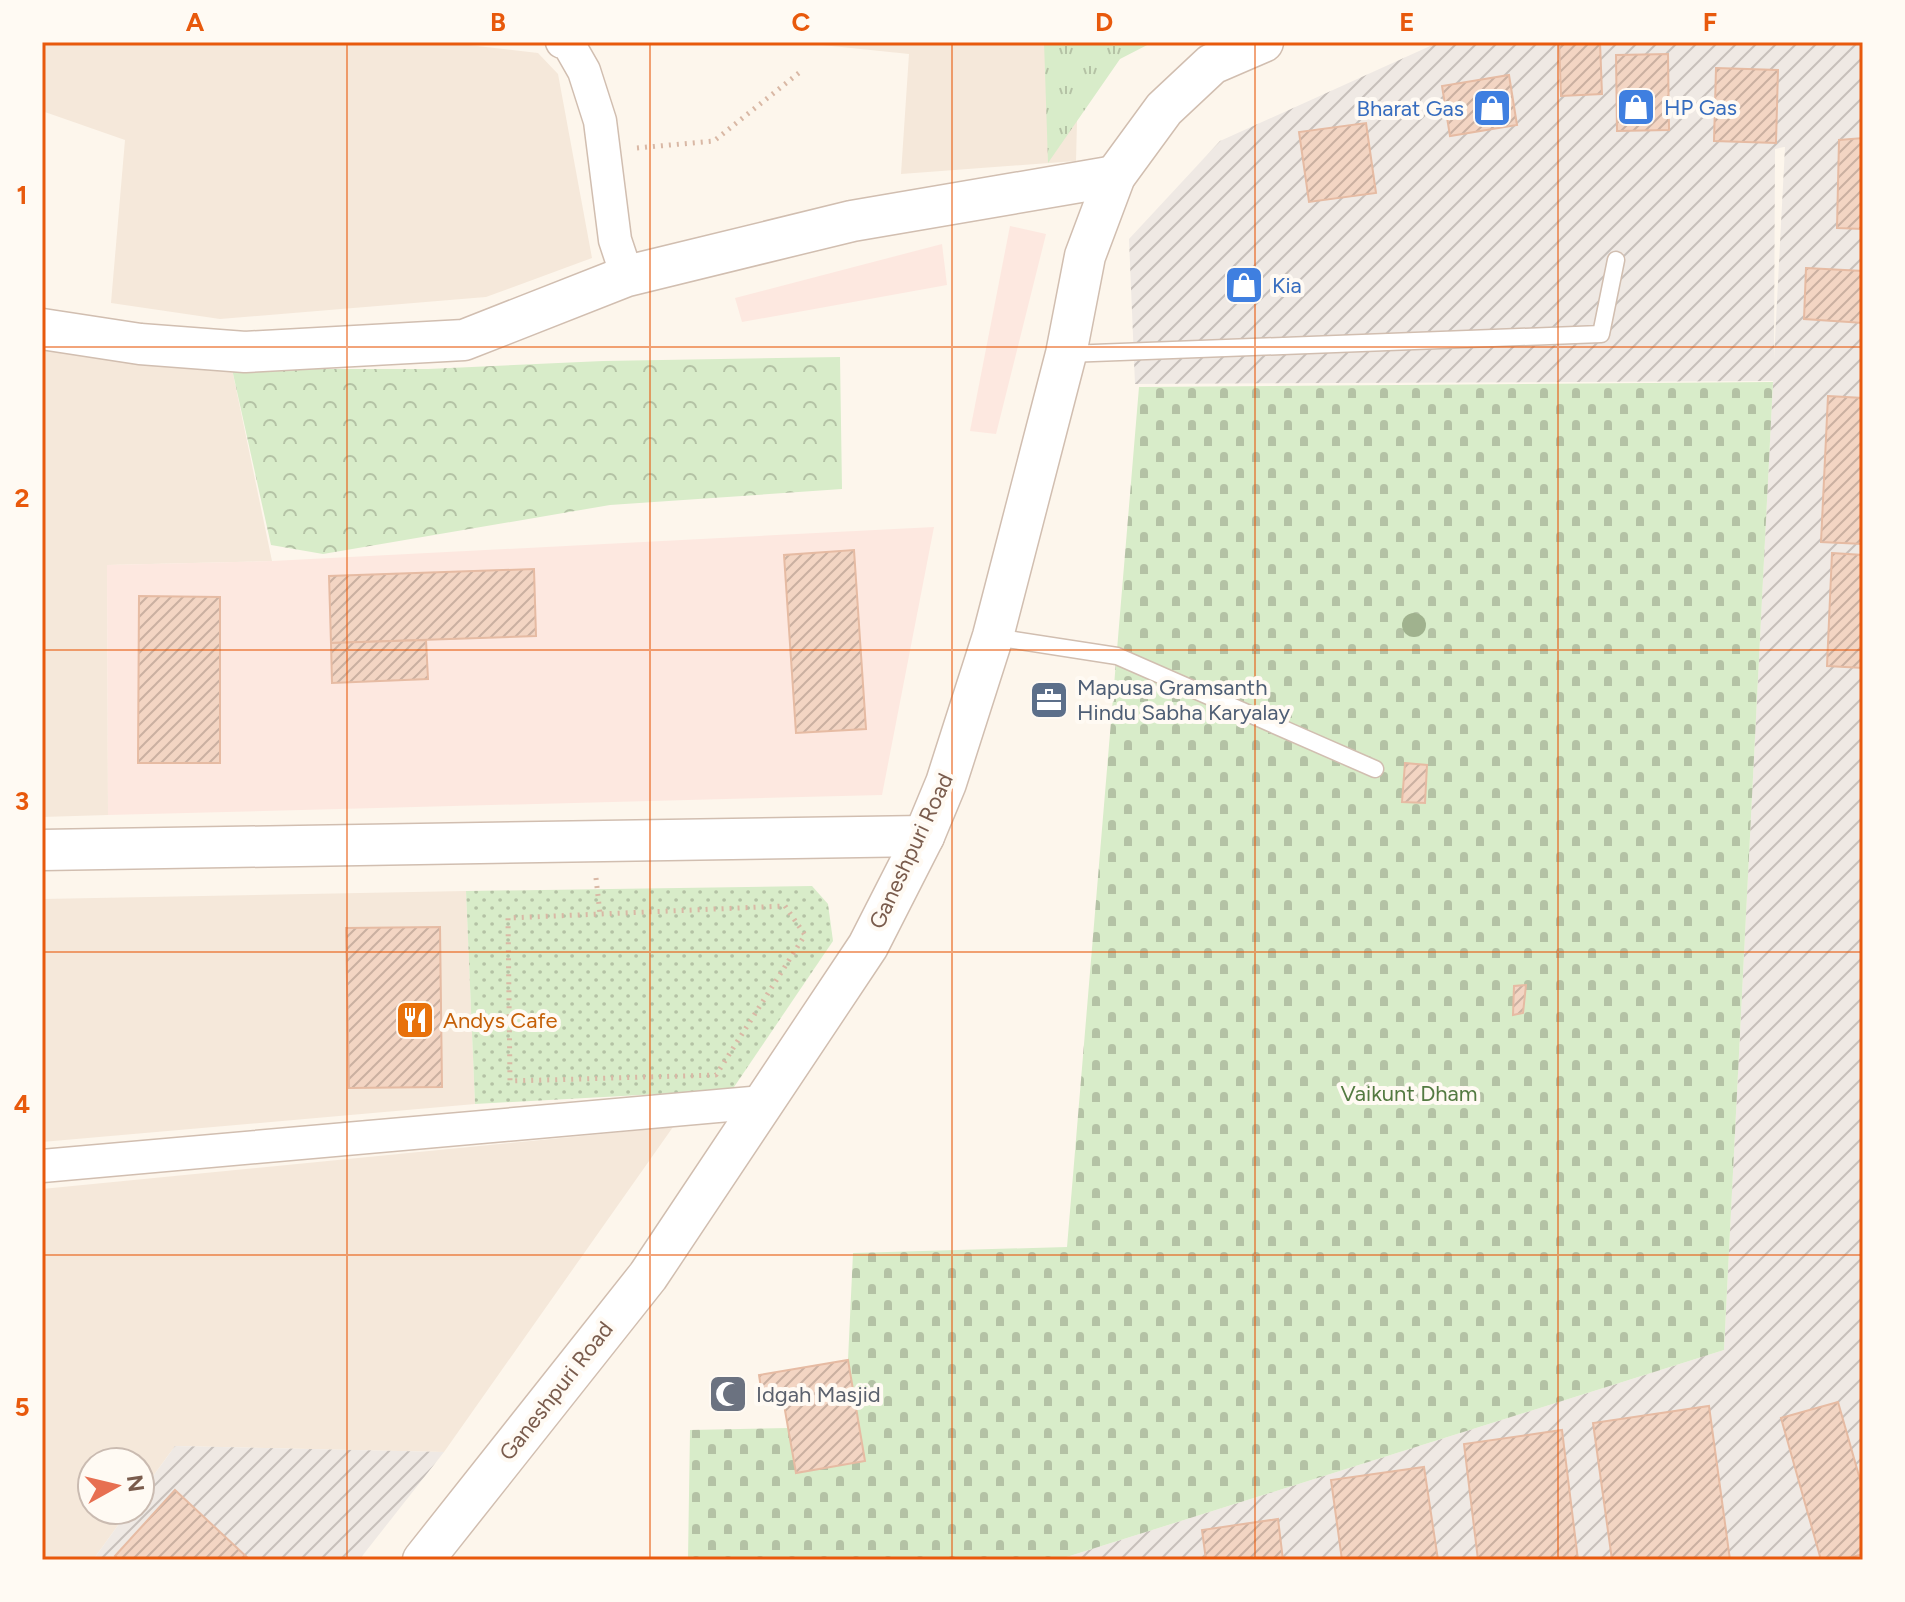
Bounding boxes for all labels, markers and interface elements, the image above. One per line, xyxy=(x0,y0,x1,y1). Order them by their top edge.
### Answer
text: A xyxy=(186,6,205,38)
text: B xyxy=(490,6,506,38)
text: C xyxy=(792,6,811,38)
text: D xyxy=(1095,6,1113,38)
text: E xyxy=(1399,6,1415,38)
text: F xyxy=(1703,6,1717,38)
shop icon: HP Gas xyxy=(1615,86,1657,128)
shop icon: Bharat Gas xyxy=(1471,87,1513,129)
place label: HP Gas xyxy=(1664,94,1737,121)
place label: Bharat Gas xyxy=(1356,95,1464,122)
text: 1 xyxy=(17,179,27,211)
shop icon: Kia xyxy=(1223,264,1265,306)
place label: Kia xyxy=(1272,272,1302,299)
text: 2 xyxy=(14,482,30,514)
place label: Mapusa Gramsanth Hindu Sabha Karyalay xyxy=(1077,674,1290,726)
office icon: Mapusa Gramsanth Hindu Sabha Karyalay xyxy=(1028,679,1070,721)
street label: Ganeshpuri Road xyxy=(863,769,959,933)
text: 3 xyxy=(15,785,29,817)
restaurant icon: Andys Cafe xyxy=(394,999,436,1041)
place label: Andys Cafe xyxy=(443,1007,557,1034)
park label: Vaikunt Dham xyxy=(1340,1080,1478,1107)
text: 4 xyxy=(14,1088,30,1120)
street label: Ganeshpuri Road xyxy=(493,1316,619,1466)
mosque icon: Idgah Masjid xyxy=(707,1373,749,1415)
place label: Idgah Masjid xyxy=(756,1381,881,1408)
text: 5 xyxy=(14,1391,30,1423)
north arrow xyxy=(76,1446,156,1526)
text: N xyxy=(121,1473,150,1494)

